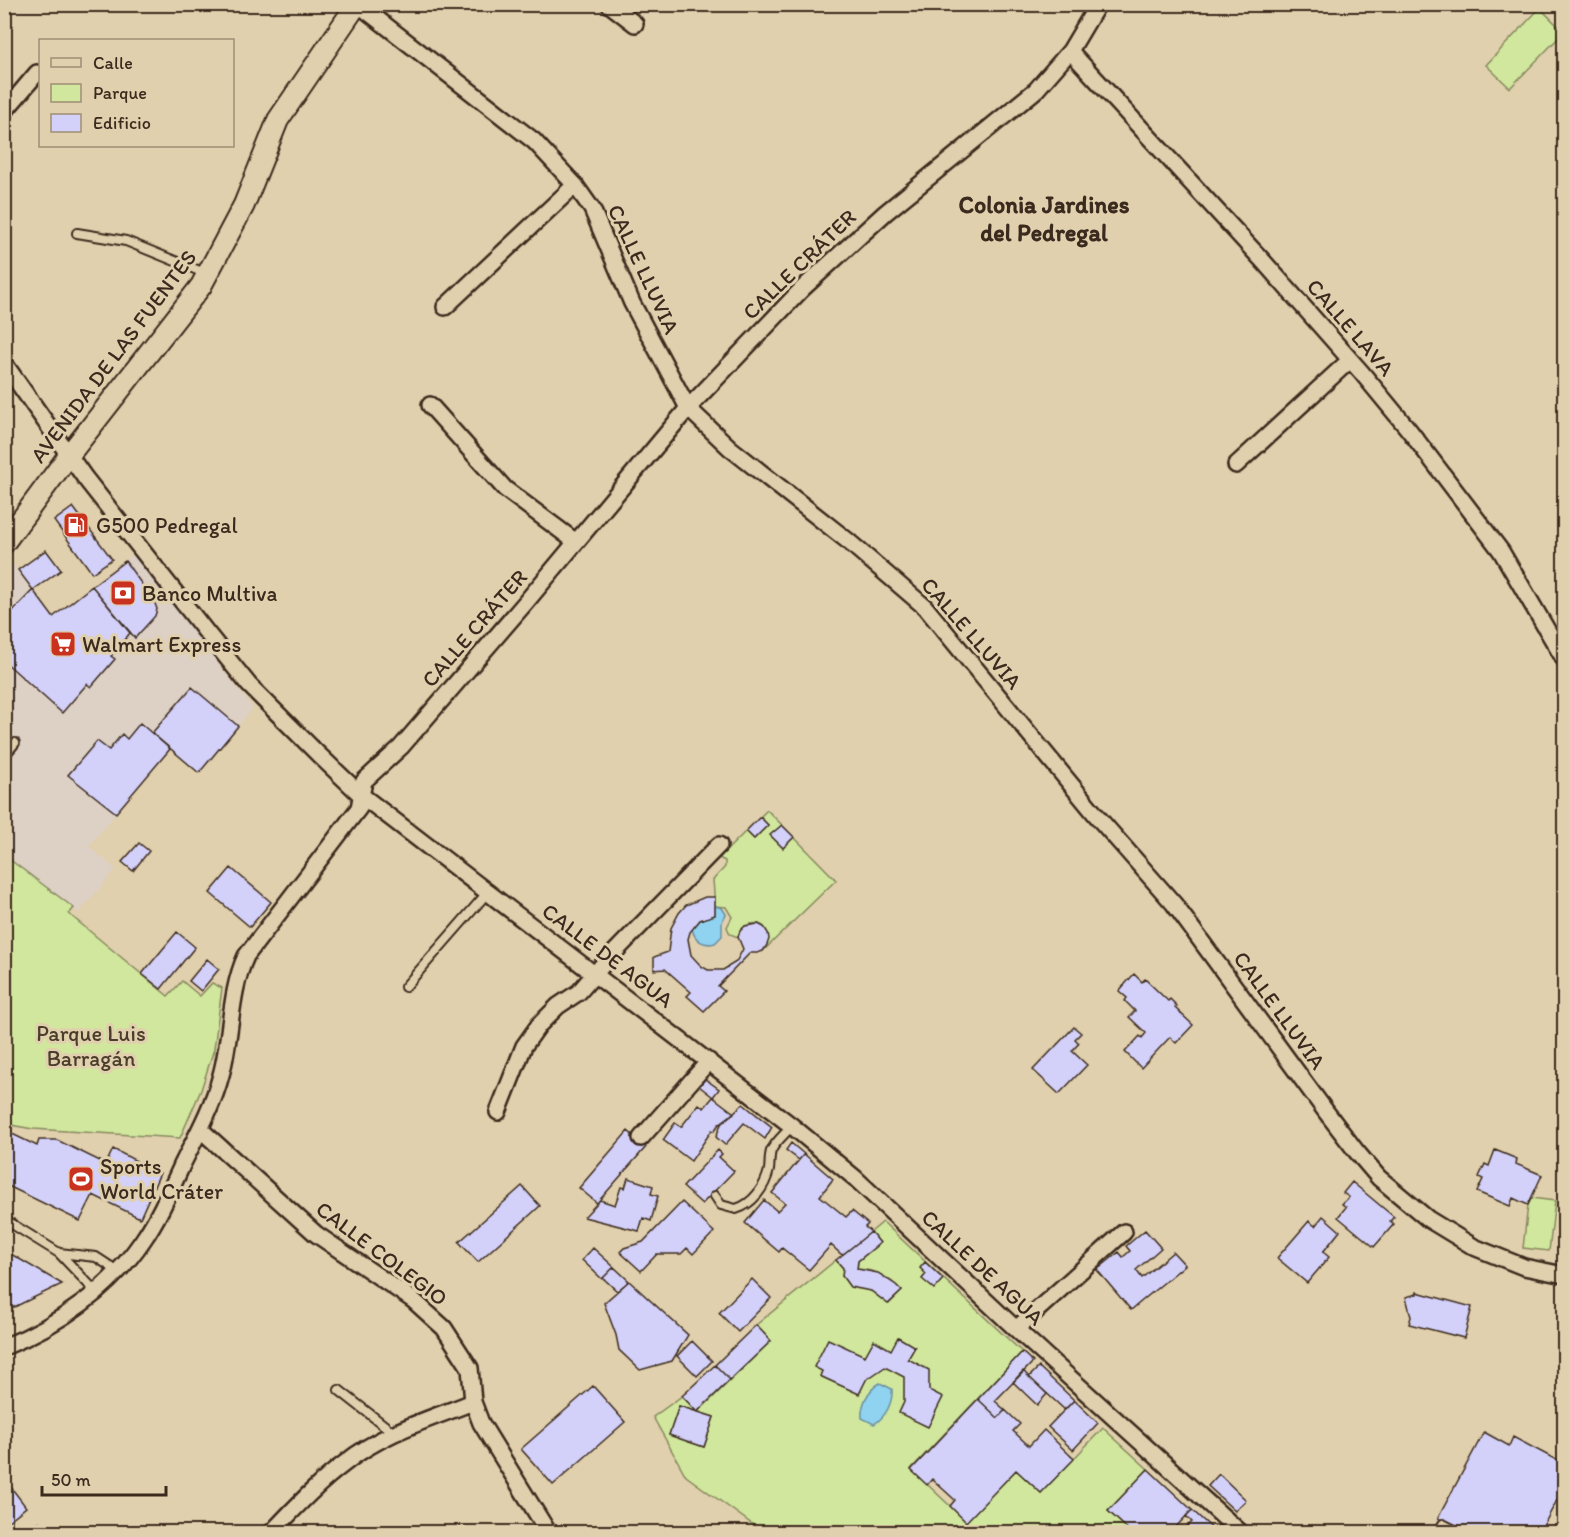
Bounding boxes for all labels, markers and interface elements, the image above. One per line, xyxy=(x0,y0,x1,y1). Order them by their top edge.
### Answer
legend xyxy=(39,39,234,147)
text: Calle xyxy=(93,52,133,74)
text: Parque xyxy=(93,82,147,104)
text: Edificio xyxy=(93,112,151,134)
district label: Colonia Jardines del Pedregal xyxy=(959,190,1130,248)
street label: CALLE LLUVIA xyxy=(602,200,685,338)
street label: CALLE CRÁTER xyxy=(737,203,862,325)
street label: AVENIDA DE LAS FUENTES xyxy=(25,245,202,468)
street label: CALLE LAVA xyxy=(1301,273,1400,381)
fuel station icon: G500 Pedregal xyxy=(61,510,91,540)
place label: G500 Pedregal xyxy=(96,512,238,539)
street label: CALLE CRÁTER xyxy=(416,564,533,693)
street label: CALLE LLUVIA xyxy=(916,572,1028,695)
bank icon: Banco Multiva xyxy=(108,578,138,608)
place label: Banco Multiva xyxy=(142,580,278,607)
supermarket icon: Walmart Express xyxy=(48,629,78,659)
place label: Walmart Express xyxy=(82,631,241,658)
street label: CALLE DE AGUA xyxy=(537,897,679,1014)
street label: CALLE LLUVIA xyxy=(1228,946,1332,1075)
park label: Parque Luis Barragán xyxy=(36,1020,146,1072)
place label: Sports World Cráter xyxy=(100,1153,223,1205)
sports icon: Sports World Cráter xyxy=(66,1164,96,1194)
street label: CALLE COLEGIO xyxy=(311,1195,453,1312)
street label: CALLE DE AGUA xyxy=(916,1204,1049,1331)
scale bar xyxy=(42,1459,166,1497)
text: 50 m xyxy=(51,1469,91,1491)

